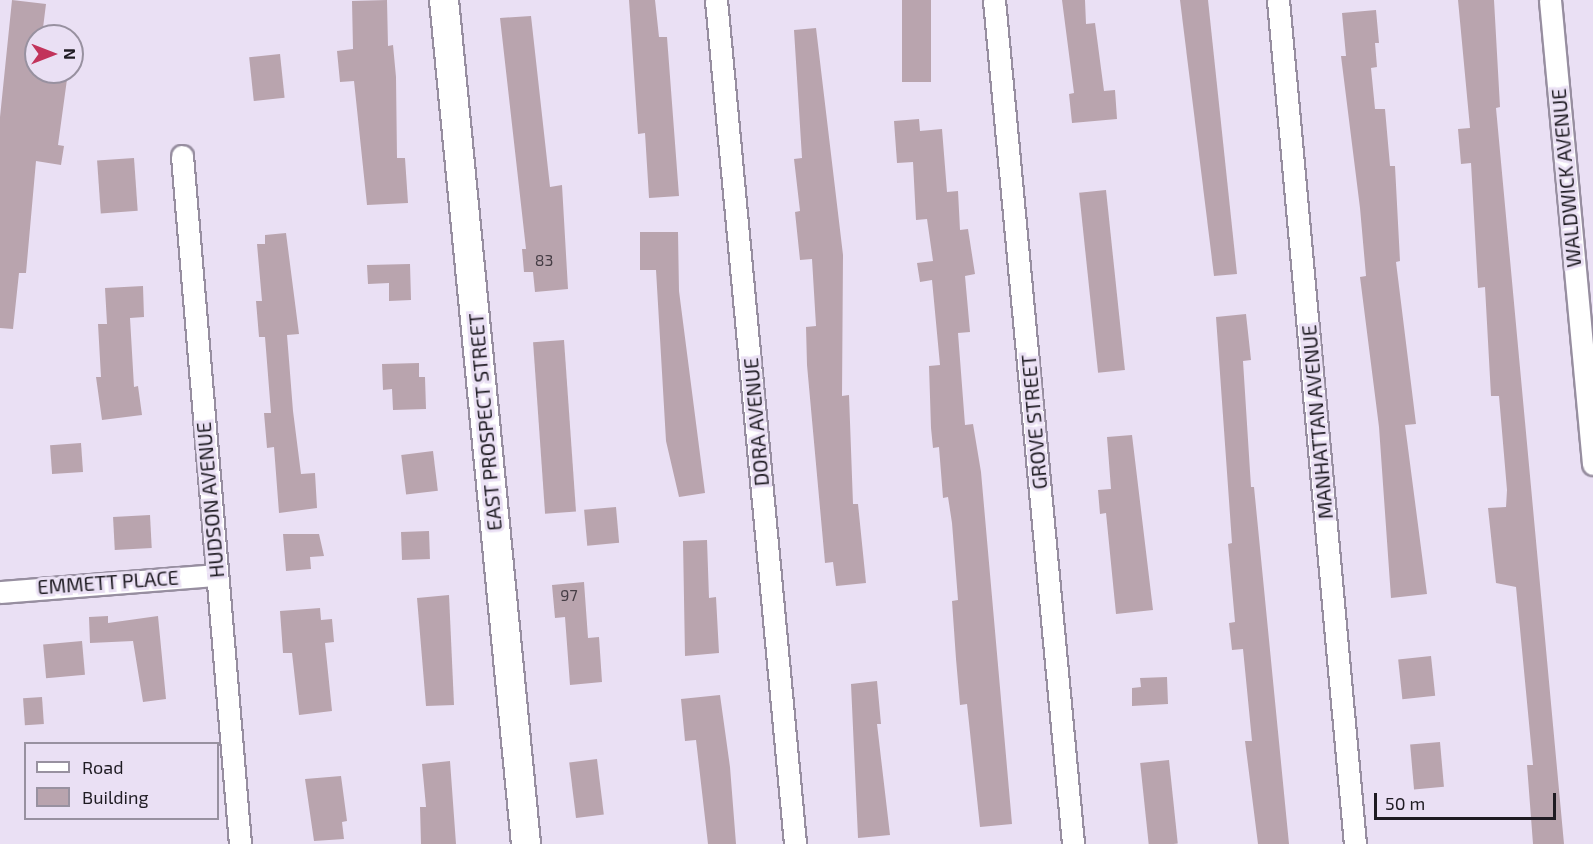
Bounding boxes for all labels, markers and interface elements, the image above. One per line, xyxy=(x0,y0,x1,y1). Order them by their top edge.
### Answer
north arrow xyxy=(24,24,84,84)
text: N xyxy=(61,48,80,60)
street label: WALDWICK AVENUE xyxy=(1546,87,1586,269)
house number: 83 xyxy=(535,250,553,270)
street label: EAST PROSPECT STREET xyxy=(463,312,507,532)
street label: MANHATTAN AVENUE xyxy=(1297,324,1337,520)
street label: GROVE STREET xyxy=(1016,354,1052,490)
street label: DORA AVENUE xyxy=(738,356,774,488)
street label: HUDSON AVENUE xyxy=(191,421,229,579)
street label: EMMETT PLACE xyxy=(36,565,180,599)
house number: 97 xyxy=(560,585,578,605)
legend xyxy=(24,742,219,820)
text: Road xyxy=(82,756,123,778)
scale bar xyxy=(1377,781,1558,819)
text: Building xyxy=(82,786,149,808)
text: 50 m xyxy=(1385,792,1425,814)

